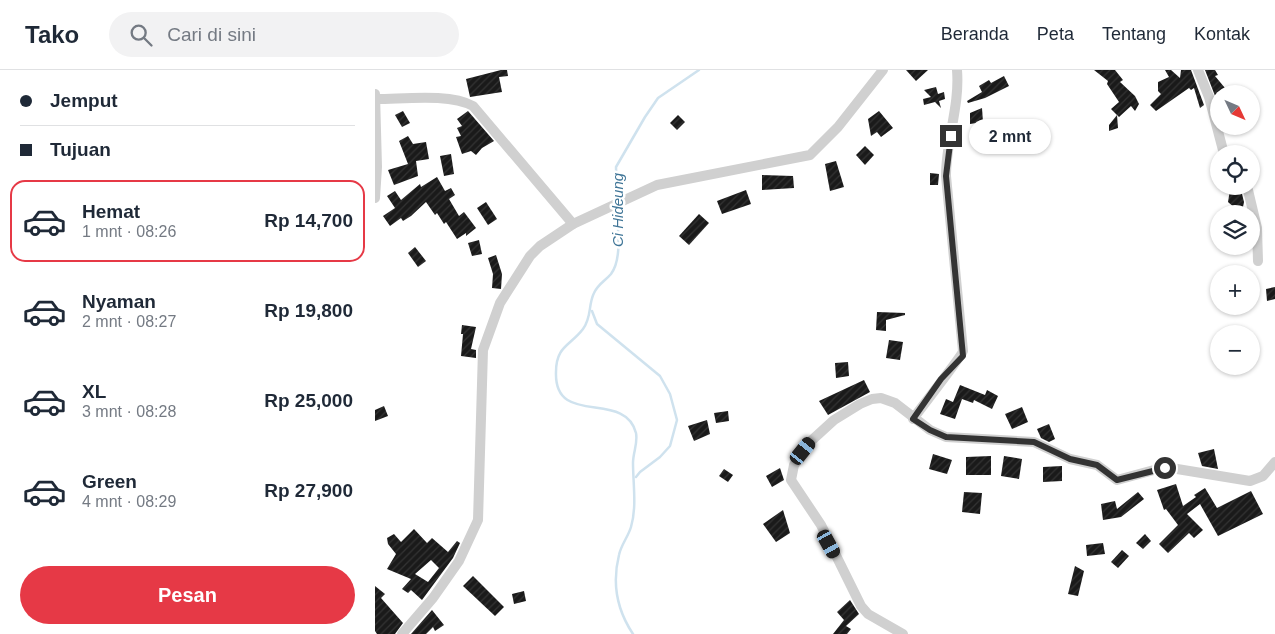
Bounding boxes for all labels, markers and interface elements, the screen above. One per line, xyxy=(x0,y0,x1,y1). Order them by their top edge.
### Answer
search box xyxy=(109,12,459,57)
text: Tako xyxy=(25,21,79,48)
icon: search xyxy=(127,21,155,49)
text: Cari di sini xyxy=(167,24,256,45)
text: Beranda xyxy=(941,24,1009,44)
text: Peta xyxy=(1037,24,1074,44)
text: Tentang xyxy=(1102,24,1166,44)
text: Kontak xyxy=(1194,24,1250,44)
north arrow xyxy=(1210,85,1260,135)
map controls xyxy=(1210,85,1260,375)
text: Jemput xyxy=(50,90,118,111)
callout: 2 mnt xyxy=(969,118,1051,154)
route end xyxy=(940,125,962,147)
text: 2 mnt xyxy=(989,128,1031,145)
text: Tujuan xyxy=(50,139,111,160)
button: locate xyxy=(1210,145,1260,195)
water label: Ci Hideung xyxy=(609,172,626,247)
icon: car xyxy=(22,199,67,244)
text: Hemat xyxy=(82,201,140,222)
button: layers xyxy=(1210,205,1260,255)
text: Rp 14,700 xyxy=(264,210,353,231)
text: 1 mnt · 08:26 xyxy=(82,223,176,240)
button: + xyxy=(1210,265,1260,315)
icon: car xyxy=(22,289,67,334)
text: Nyaman xyxy=(82,291,156,312)
text: Rp 19,800 xyxy=(264,300,353,321)
text: 2 mnt · 08:27 xyxy=(82,313,176,330)
button: − xyxy=(1210,325,1260,375)
icon: car xyxy=(22,379,67,424)
text: XL xyxy=(82,381,106,402)
text: Rp 25,000 xyxy=(264,390,353,411)
text: 3 mnt · 08:28 xyxy=(82,403,176,420)
car xyxy=(787,435,818,467)
route start xyxy=(1154,457,1176,479)
icon: car xyxy=(22,469,67,514)
text: Green xyxy=(82,471,137,492)
text: Rp 27,900 xyxy=(264,480,353,501)
text: 4 mnt · 08:29 xyxy=(82,493,176,510)
car xyxy=(815,527,842,561)
button: Pesan xyxy=(20,566,355,624)

